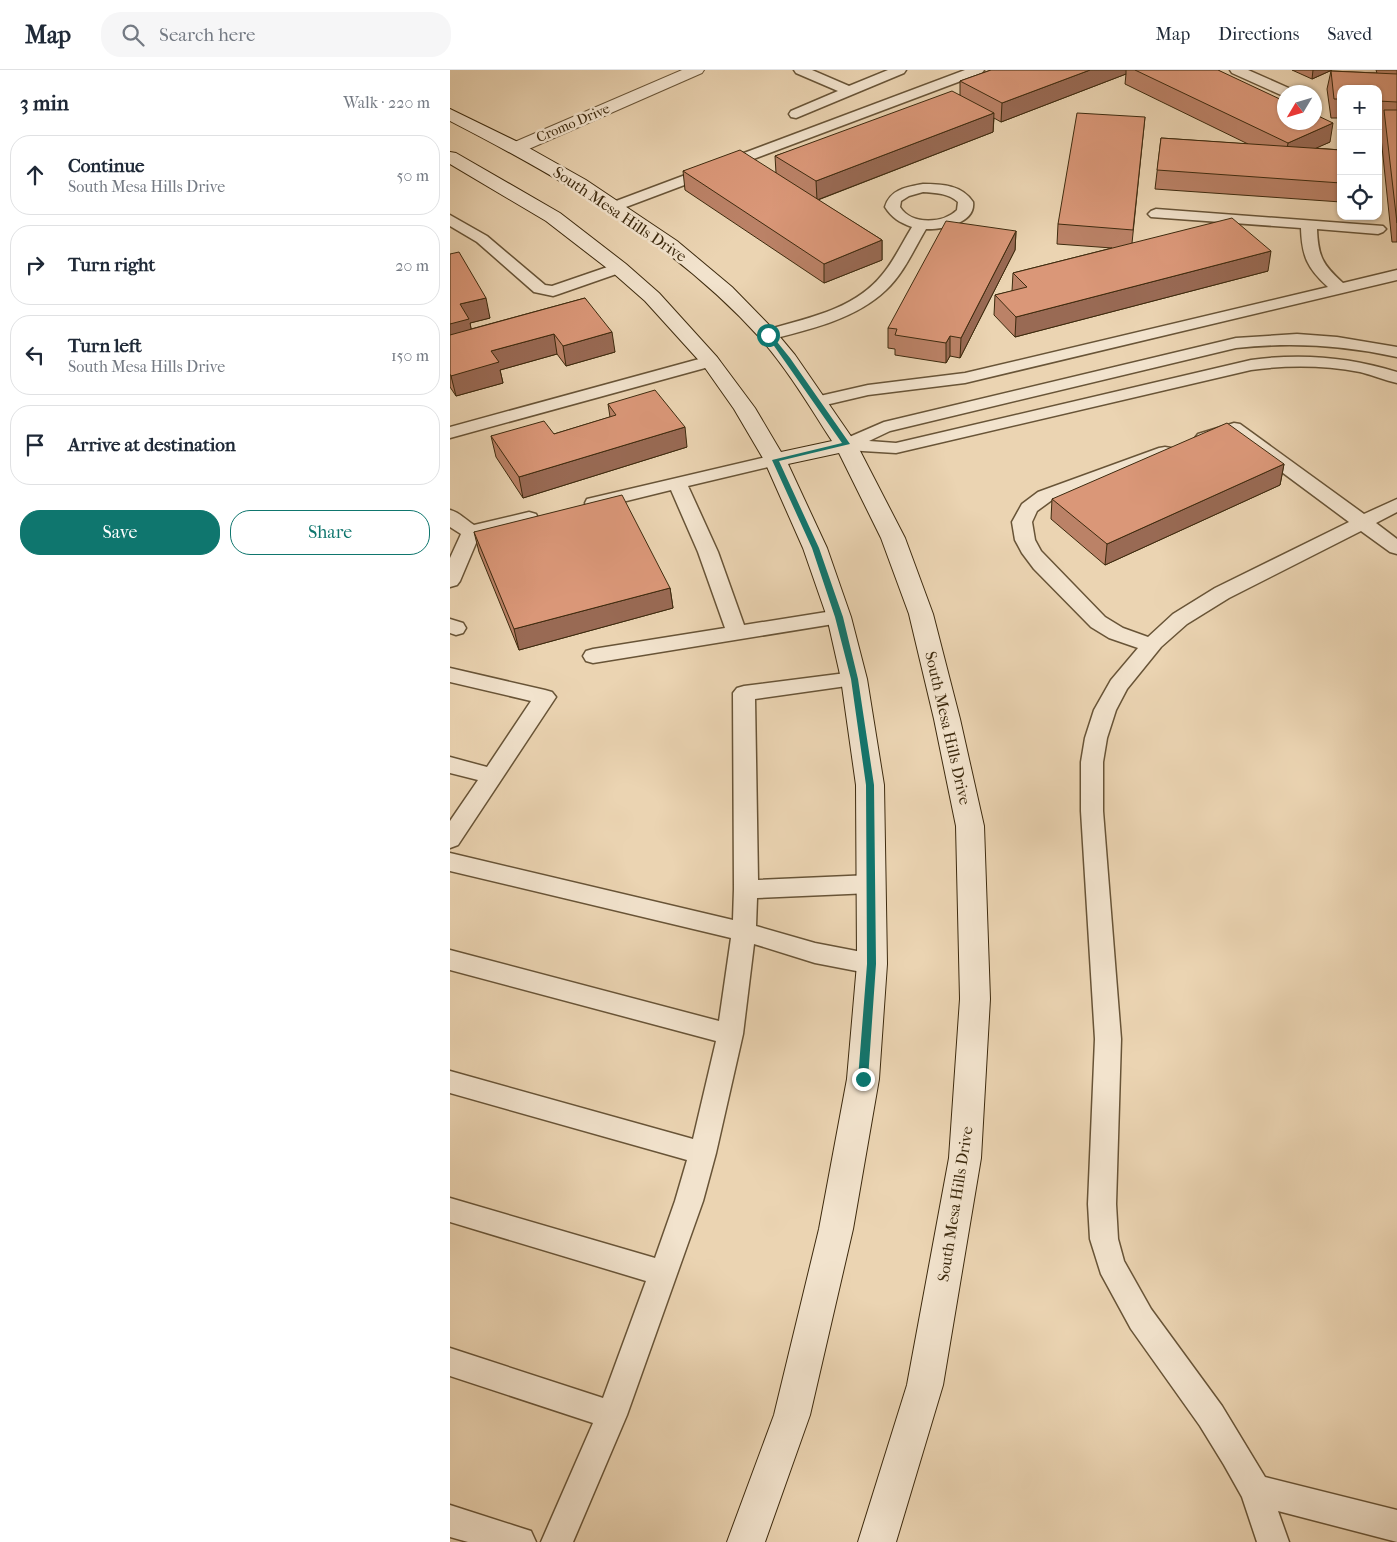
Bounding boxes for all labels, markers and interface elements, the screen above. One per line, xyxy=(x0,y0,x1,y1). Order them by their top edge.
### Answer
search box xyxy=(101,12,451,57)
text: Map xyxy=(25,21,71,49)
icon: search xyxy=(119,21,147,49)
text: Search here xyxy=(159,24,255,46)
text: Map xyxy=(1156,24,1190,45)
text: Directions xyxy=(1218,24,1299,45)
text: Saved xyxy=(1327,24,1372,45)
north arrow xyxy=(1277,85,1322,130)
map controls xyxy=(1337,85,1382,220)
button: + xyxy=(1337,85,1382,130)
text: 3 min xyxy=(20,91,69,115)
text: Walk · 220 m xyxy=(343,93,430,112)
street label: Cromo Drive xyxy=(534,100,612,146)
button: − xyxy=(1337,130,1382,175)
text: Continue xyxy=(68,155,144,177)
icon: ahead xyxy=(21,161,49,189)
street label: South Mesa Hills Drive xyxy=(550,162,691,266)
text: 50 m xyxy=(397,166,429,185)
button: locate xyxy=(1337,175,1382,220)
text: South Mesa Hills Drive xyxy=(68,177,225,196)
icon: right xyxy=(21,251,49,279)
text: Turn right xyxy=(68,254,155,276)
text: 20 m xyxy=(395,256,429,275)
route start xyxy=(757,324,780,347)
text: Turn left xyxy=(68,335,142,357)
icon: left xyxy=(21,341,49,369)
text: 150 m xyxy=(391,346,429,365)
text: South Mesa Hills Drive xyxy=(68,357,225,376)
icon: arrive xyxy=(21,431,49,459)
text: Arrive at destination xyxy=(68,434,236,456)
button: Save xyxy=(20,510,220,555)
button: Share xyxy=(230,510,430,555)
street label: South Mesa Hills Drive xyxy=(921,649,975,807)
route end xyxy=(852,1068,875,1091)
street label: South Mesa Hills Drive xyxy=(933,1125,977,1283)

